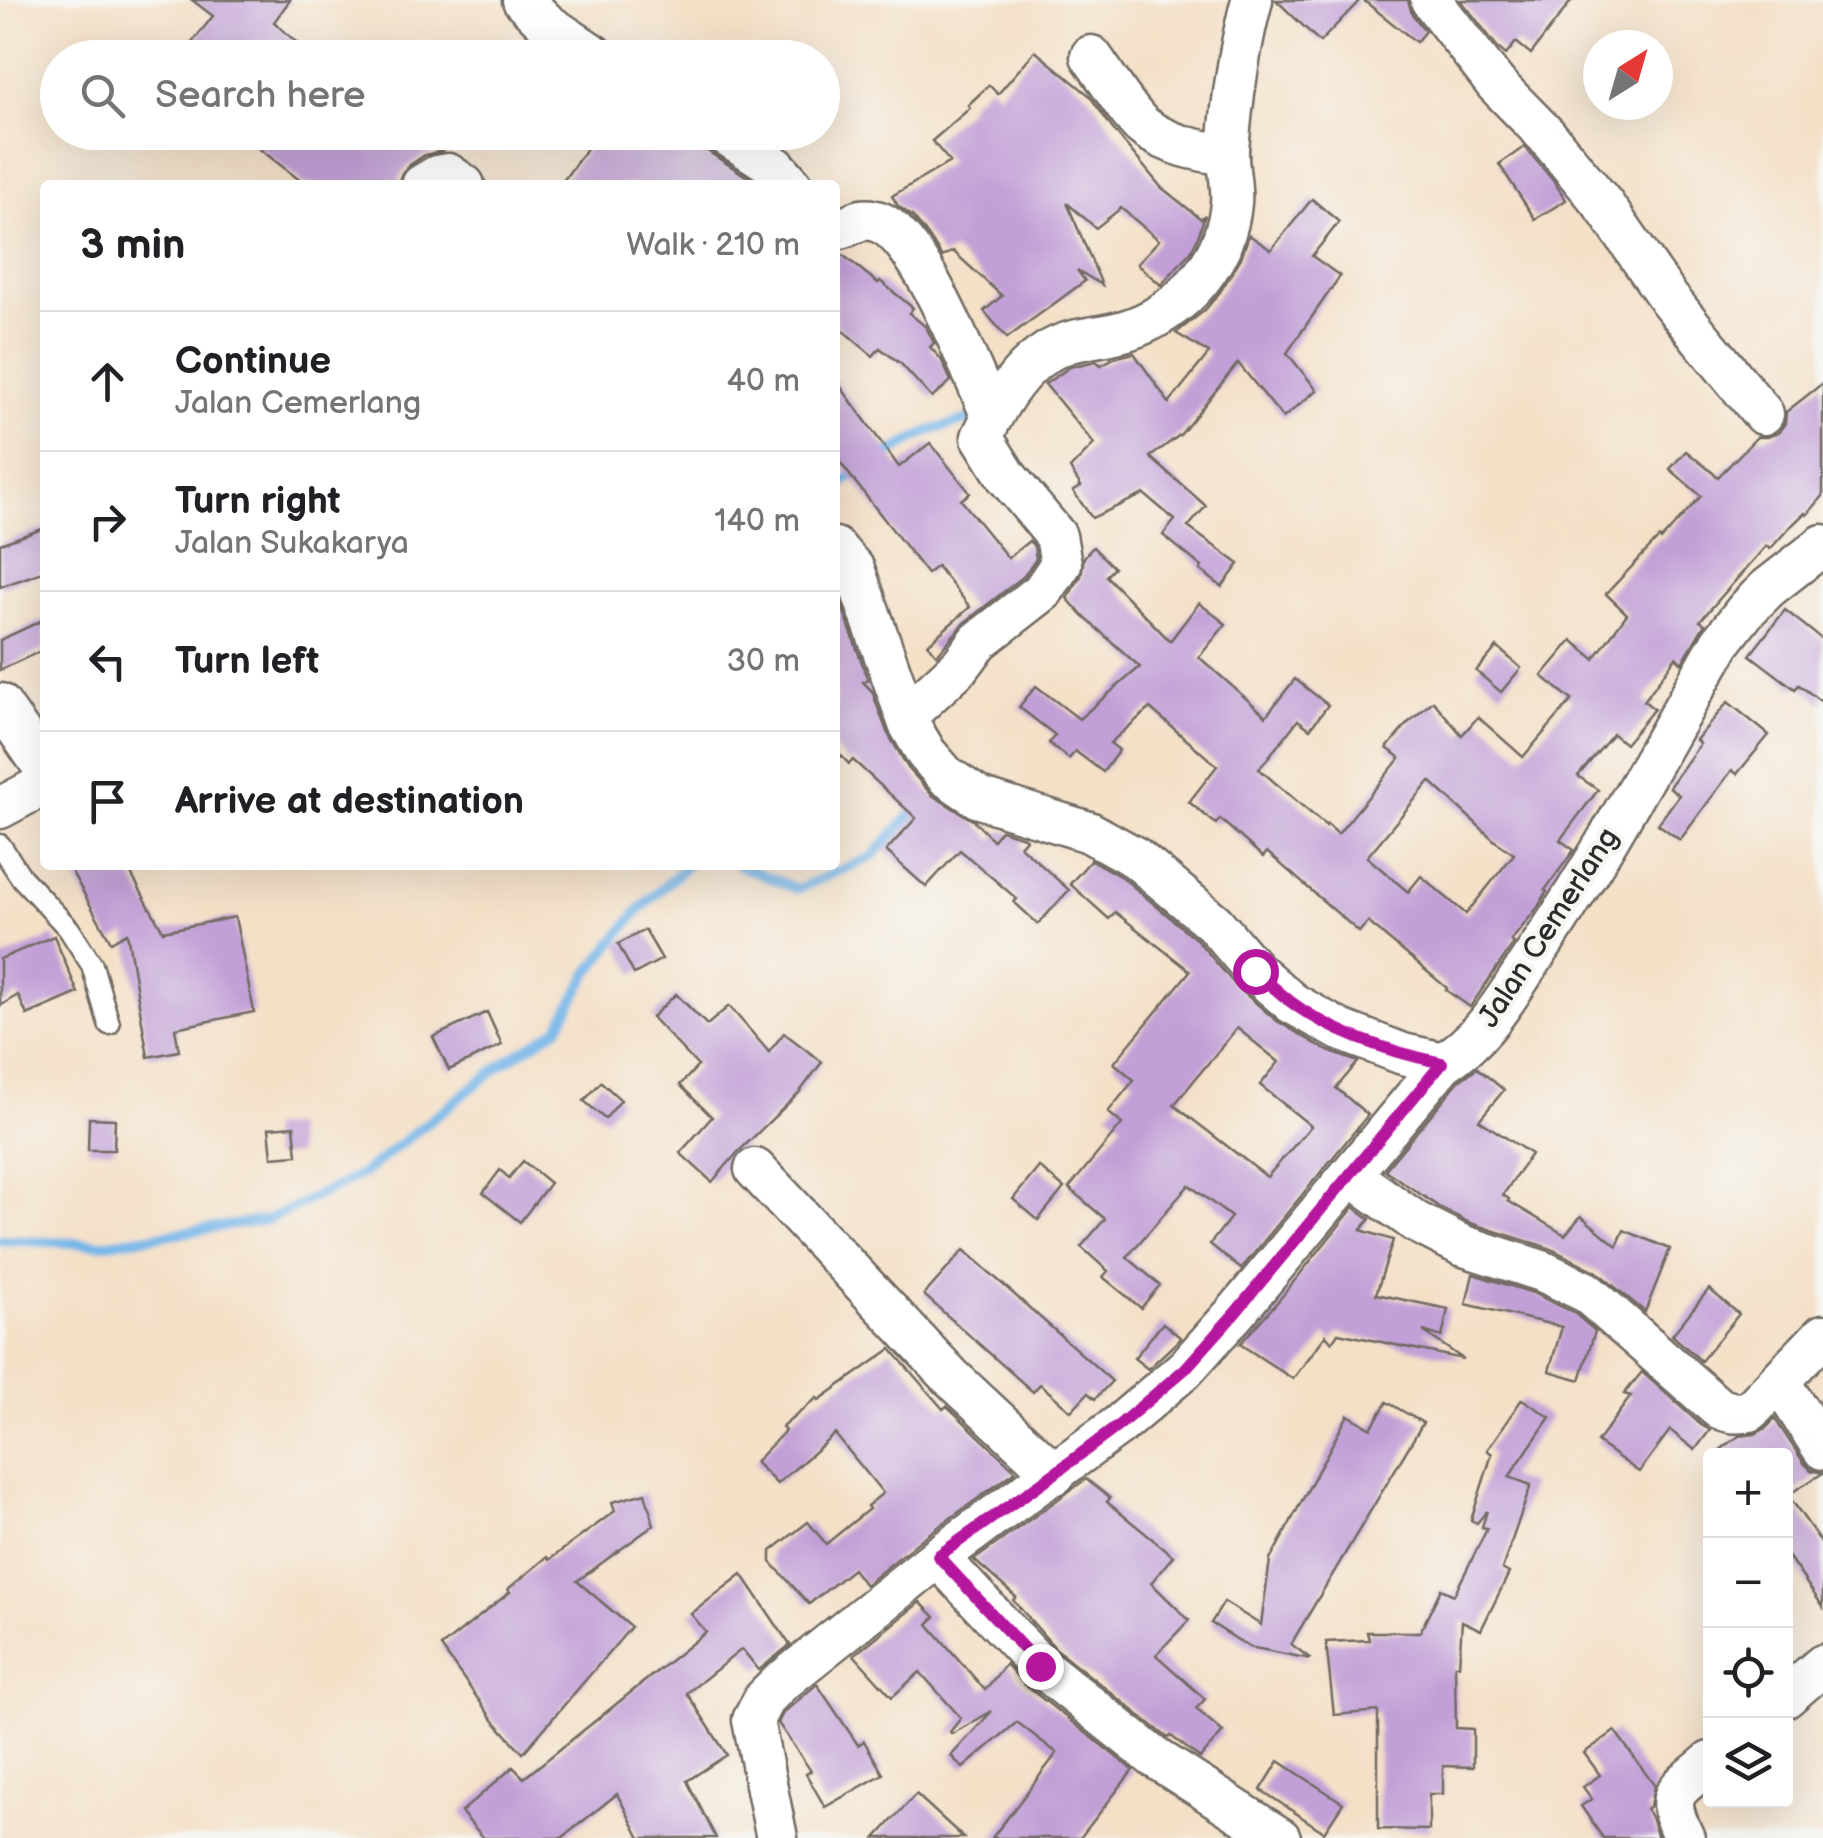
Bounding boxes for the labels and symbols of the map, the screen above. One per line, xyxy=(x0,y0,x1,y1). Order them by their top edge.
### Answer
north arrow xyxy=(1583,30,1673,120)
street label: Jalan Cemerlang xyxy=(1471,821,1627,1034)
route start xyxy=(1233,949,1279,995)
route end xyxy=(1018,1644,1064,1690)

